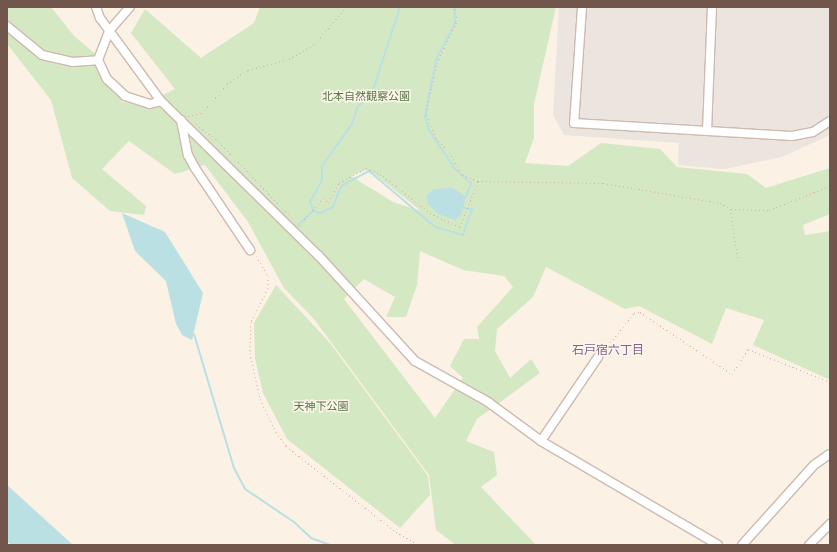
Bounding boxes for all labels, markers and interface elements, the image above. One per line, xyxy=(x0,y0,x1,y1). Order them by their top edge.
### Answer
park label: 北本自然観察公園 xyxy=(322,90,410,104)
district label: 石戸宿六丁目 xyxy=(572,344,644,358)
park label: 天神下公園 xyxy=(294,400,348,414)

